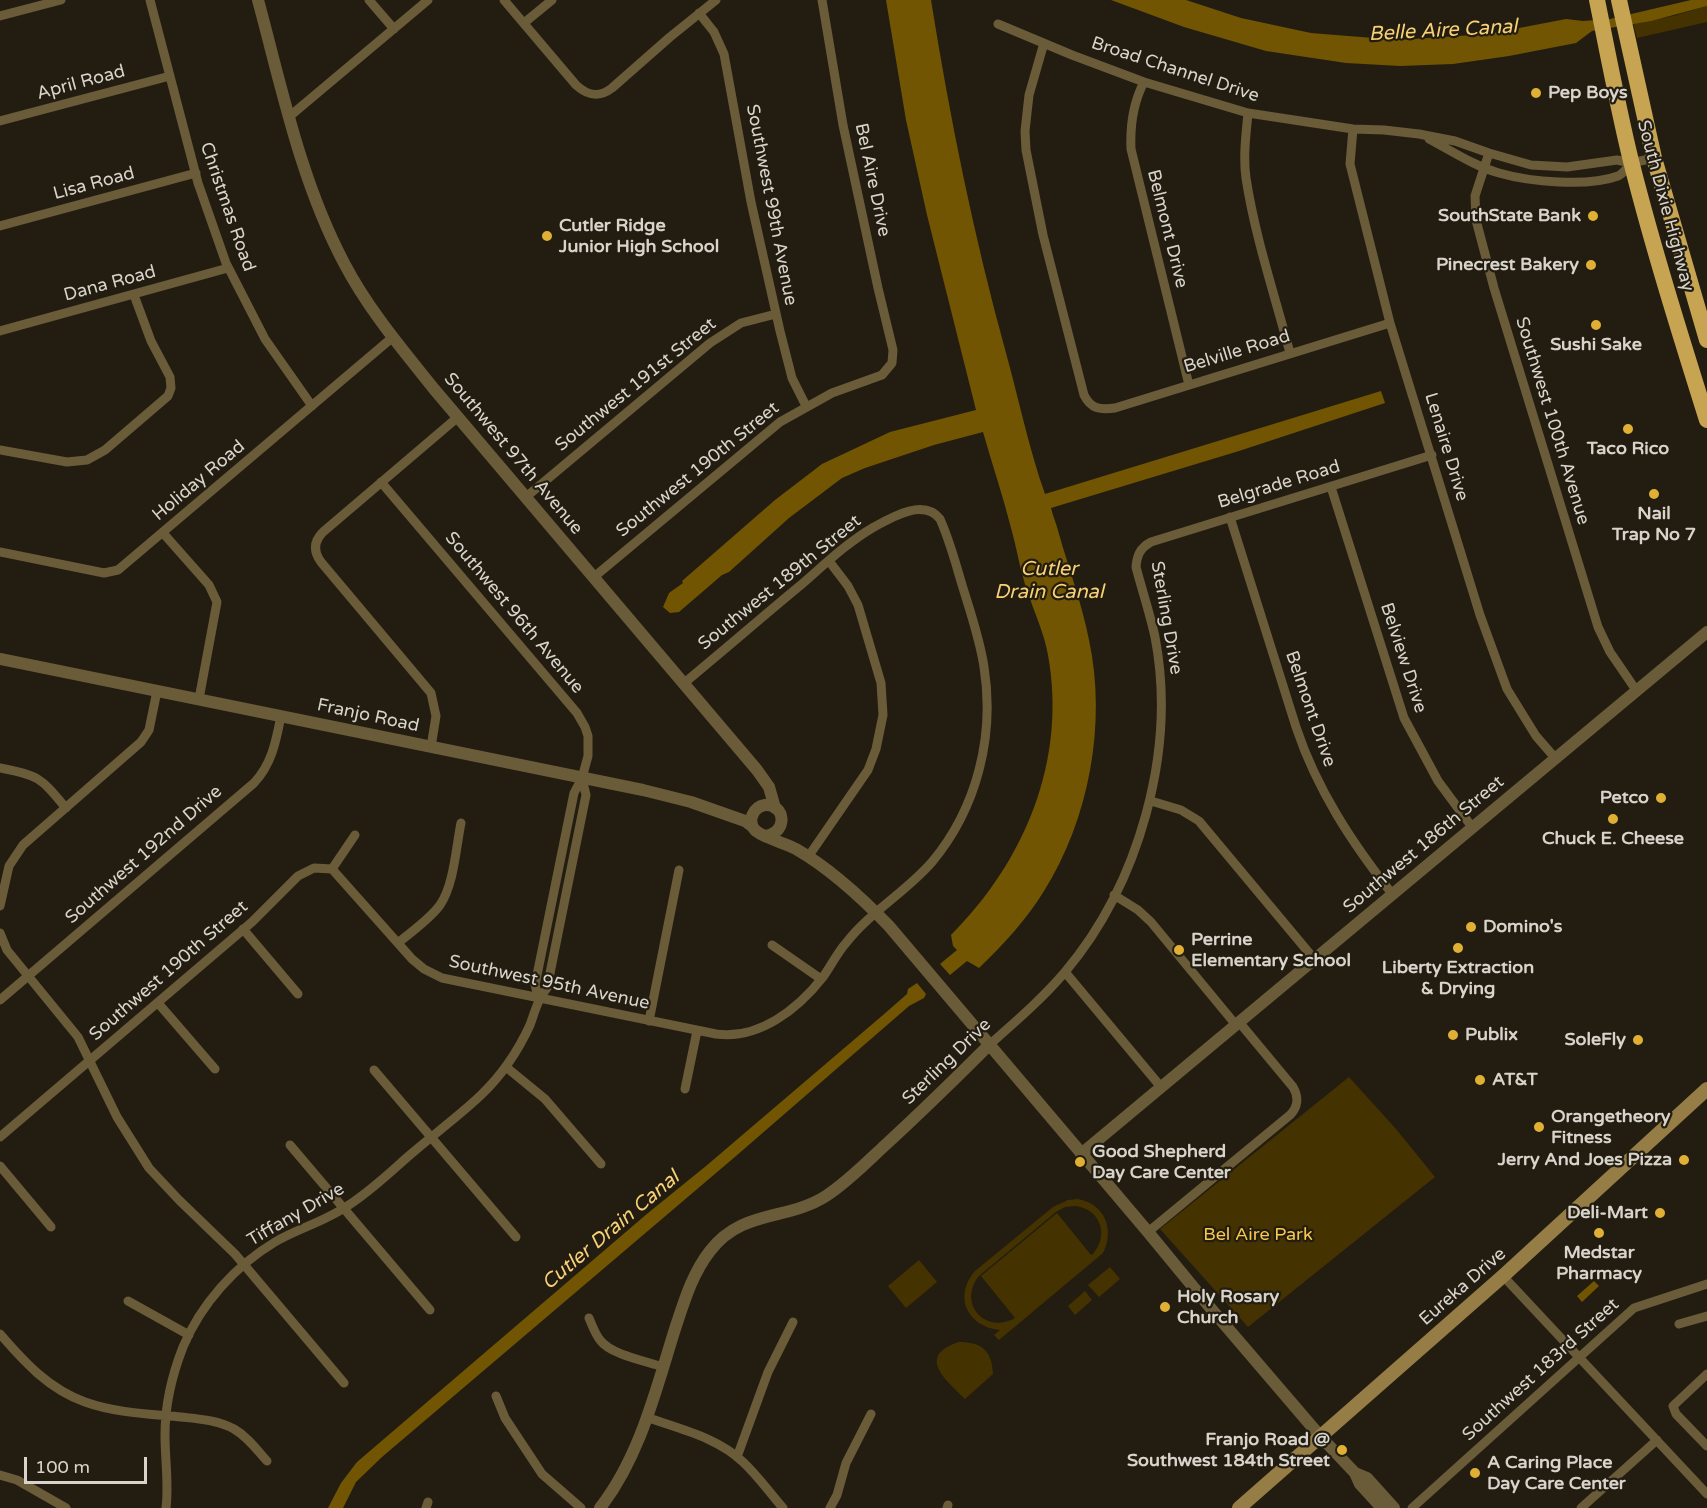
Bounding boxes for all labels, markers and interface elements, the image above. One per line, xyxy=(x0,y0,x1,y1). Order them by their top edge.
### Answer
water label: Belle Aire Canal xyxy=(1368,15,1518,47)
street label: Broad Channel Drive xyxy=(1088,33,1262,107)
street label: April Road xyxy=(35,61,127,105)
place label: Pep Boys xyxy=(1548,82,1628,104)
marker: Pep Boys xyxy=(1529,86,1543,100)
street label: Southwest 99th Avenue xyxy=(741,102,801,308)
street label: South Dixie Highway xyxy=(1632,118,1698,294)
street label: Bel Aire Drive xyxy=(849,121,895,239)
street label: Christmas Road xyxy=(195,139,259,275)
street label: Lisa Road xyxy=(51,163,137,205)
street label: Belmont Drive xyxy=(1142,168,1192,290)
place label: SouthState Bank xyxy=(1438,205,1581,227)
marker: SouthState Bank xyxy=(1586,209,1600,223)
place label: Cutler Ridge Junior High School xyxy=(559,215,719,258)
marker: Cutler Ridge Junior High School xyxy=(540,229,554,243)
place label: Pinecrest Bakery xyxy=(1436,254,1579,276)
marker: Pinecrest Bakery xyxy=(1584,258,1598,272)
street label: Dana Road xyxy=(62,261,158,307)
street label: Southwest 191st Street xyxy=(551,313,721,457)
street label: Southwest 100th Avenue xyxy=(1510,315,1594,527)
marker: Sushi Sake xyxy=(1589,318,1603,332)
street label: Belville Road xyxy=(1181,326,1293,378)
place label: Sushi Sake xyxy=(1550,334,1642,356)
street label: Southwest 97th Avenue xyxy=(439,369,587,539)
street label: Lenaire Drive xyxy=(1419,390,1473,504)
street label: Southwest 190th Street xyxy=(612,398,784,542)
marker: Taco Rico xyxy=(1621,422,1635,436)
street label: Holiday Road xyxy=(148,436,250,526)
place label: Taco Rico xyxy=(1587,438,1669,460)
street label: Belgrade Road xyxy=(1215,456,1343,514)
marker: Nail Trap No 7 xyxy=(1647,487,1661,501)
place label: Nail Trap No 7 xyxy=(1612,503,1696,546)
street label: Southwest 189th Street xyxy=(694,511,866,655)
street label: Southwest 96th Avenue xyxy=(440,528,588,698)
water label: Cutler Drain Canal xyxy=(994,558,1104,605)
street label: Sterling Drive xyxy=(1145,560,1187,676)
street label: Belview Drive xyxy=(1375,600,1431,716)
street label: Belmont Drive xyxy=(1280,648,1340,770)
street label: Franjo Road xyxy=(315,695,421,737)
street label: Southwest 186th Street xyxy=(1339,771,1509,919)
street label: Southwest 192nd Drive xyxy=(61,781,227,929)
place label: Petco xyxy=(1600,787,1649,809)
marker: Petco xyxy=(1654,791,1668,805)
marker: Chuck E. Cheese xyxy=(1606,812,1620,826)
place label: Chuck E. Cheese xyxy=(1542,828,1684,850)
street label: Southwest 190th Street xyxy=(85,896,253,1046)
place label: Domino's xyxy=(1483,916,1562,938)
marker: Domino's xyxy=(1464,920,1478,934)
place label: Perrine Elementary School xyxy=(1191,929,1351,972)
marker: Liberty Extraction & Drying xyxy=(1451,941,1465,955)
marker: Perrine Elementary School xyxy=(1172,943,1186,957)
street label: Southwest 95th Avenue xyxy=(447,951,651,1015)
place label: Liberty Extraction & Drying xyxy=(1382,957,1534,1000)
street label: Sterling Drive xyxy=(898,1014,996,1110)
place label: Publix xyxy=(1465,1024,1518,1046)
marker: Publix xyxy=(1446,1028,1460,1042)
place label: SoleFly xyxy=(1565,1029,1626,1051)
marker: SoleFly xyxy=(1631,1033,1645,1047)
place label: AT&T xyxy=(1492,1069,1538,1091)
marker: AT&T xyxy=(1473,1073,1487,1087)
place label: Orangetheory Fitness xyxy=(1551,1106,1671,1148)
marker: Orangetheory Fitness xyxy=(1532,1120,1546,1134)
place label: Good Shepherd Day Care Center xyxy=(1092,1141,1231,1184)
place label: Jerry And Joes Pizza xyxy=(1498,1149,1672,1171)
marker: Jerry And Joes Pizza xyxy=(1677,1153,1691,1167)
marker: Good Shepherd Day Care Center xyxy=(1073,1155,1087,1169)
water label: Cutler Drain Canal xyxy=(537,1166,685,1296)
street label: Tiffany Drive xyxy=(244,1179,348,1251)
place label: Deli-Mart xyxy=(1567,1202,1648,1224)
marker: Deli-Mart xyxy=(1653,1206,1667,1220)
park label: Bel Aire Park xyxy=(1203,1224,1313,1246)
marker: Medstar Pharmacy xyxy=(1592,1226,1606,1240)
place label: Medstar Pharmacy xyxy=(1556,1242,1642,1284)
street label: Eureka Drive xyxy=(1415,1243,1511,1331)
place label: Holy Rosary Church xyxy=(1177,1286,1279,1328)
street label: Southwest 183rd Street xyxy=(1458,1294,1624,1446)
marker: Holy Rosary Church xyxy=(1158,1300,1172,1314)
place label: Franjo Road @ Southwest 184th Street xyxy=(1127,1429,1330,1472)
marker: Franjo Road @ Southwest 184th Street xyxy=(1335,1443,1349,1457)
scale bar xyxy=(27,1445,150,1483)
place label: A Caring Place Day Care Center xyxy=(1487,1452,1626,1494)
text: 100 m xyxy=(35,1456,90,1478)
marker: A Caring Place Day Care Center xyxy=(1468,1466,1482,1480)

